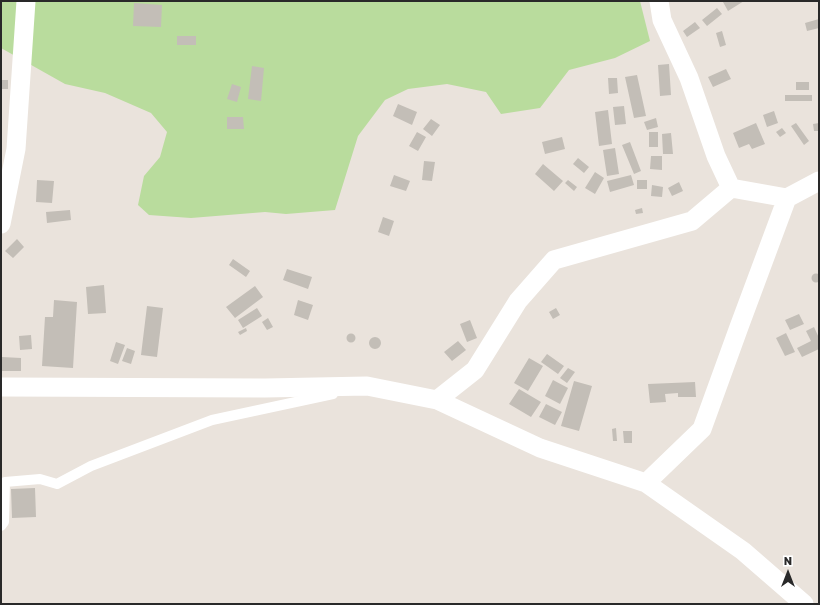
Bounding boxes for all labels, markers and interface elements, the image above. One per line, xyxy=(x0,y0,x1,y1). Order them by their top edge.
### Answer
north arrow xyxy=(768,553,808,593)
text: N xyxy=(784,554,792,567)

